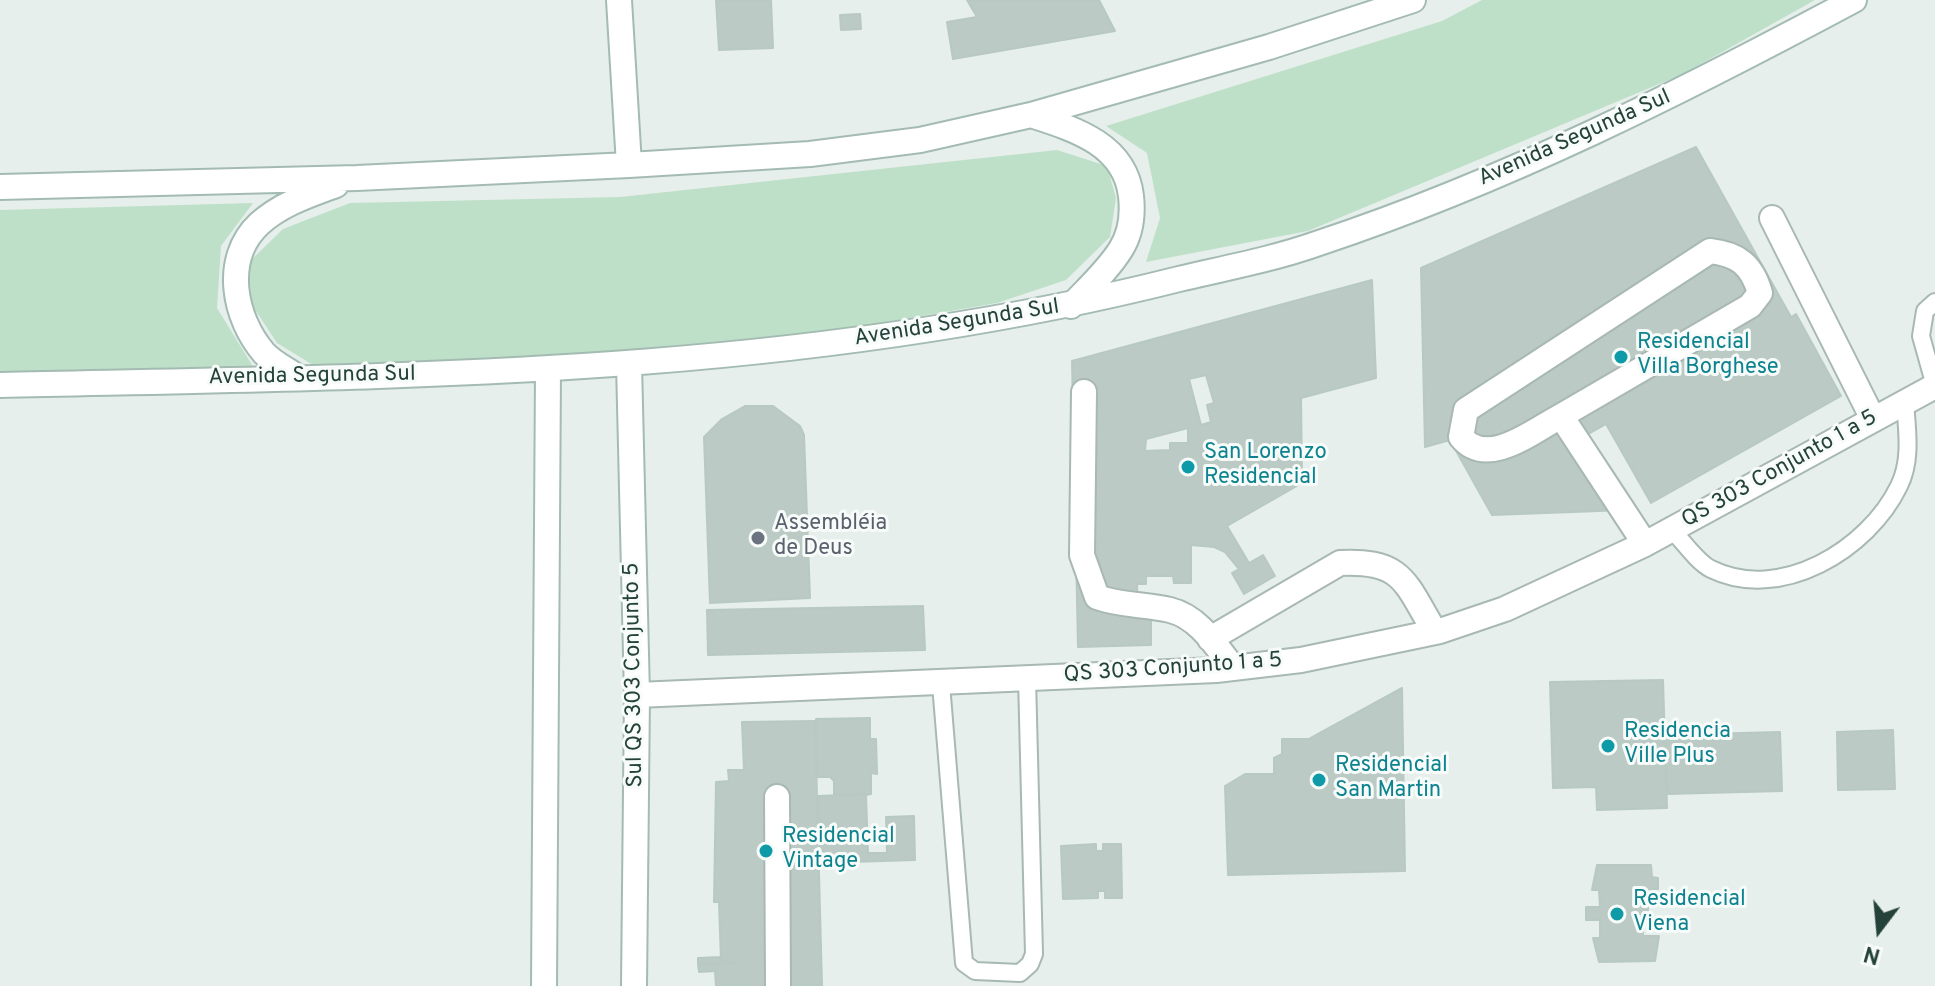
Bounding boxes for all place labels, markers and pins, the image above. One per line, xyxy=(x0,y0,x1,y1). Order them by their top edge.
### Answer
place label: Residencial Villa Borghese xyxy=(1637,331,1779,382)
marker: Residencial Villa Borghese xyxy=(1612,348,1630,366)
place label: San Lorenzo Residencial xyxy=(1204,441,1327,492)
marker: San Lorenzo Residencial xyxy=(1179,458,1197,476)
place label: Assembléia de Deus xyxy=(774,512,887,564)
marker: Assembléia de Deus xyxy=(749,529,767,547)
place label: Residencia Ville Plus xyxy=(1624,720,1731,772)
marker: Residencia Ville Plus xyxy=(1599,737,1617,755)
place label: Residencial San Martin xyxy=(1335,754,1448,806)
marker: Residencial San Martin xyxy=(1310,771,1328,789)
place label: Residencial Vintage xyxy=(782,825,895,876)
marker: Residencial Vintage xyxy=(757,842,775,860)
place label: Residencial Viena xyxy=(1633,888,1746,940)
marker: Residencial Viena xyxy=(1608,905,1626,923)

